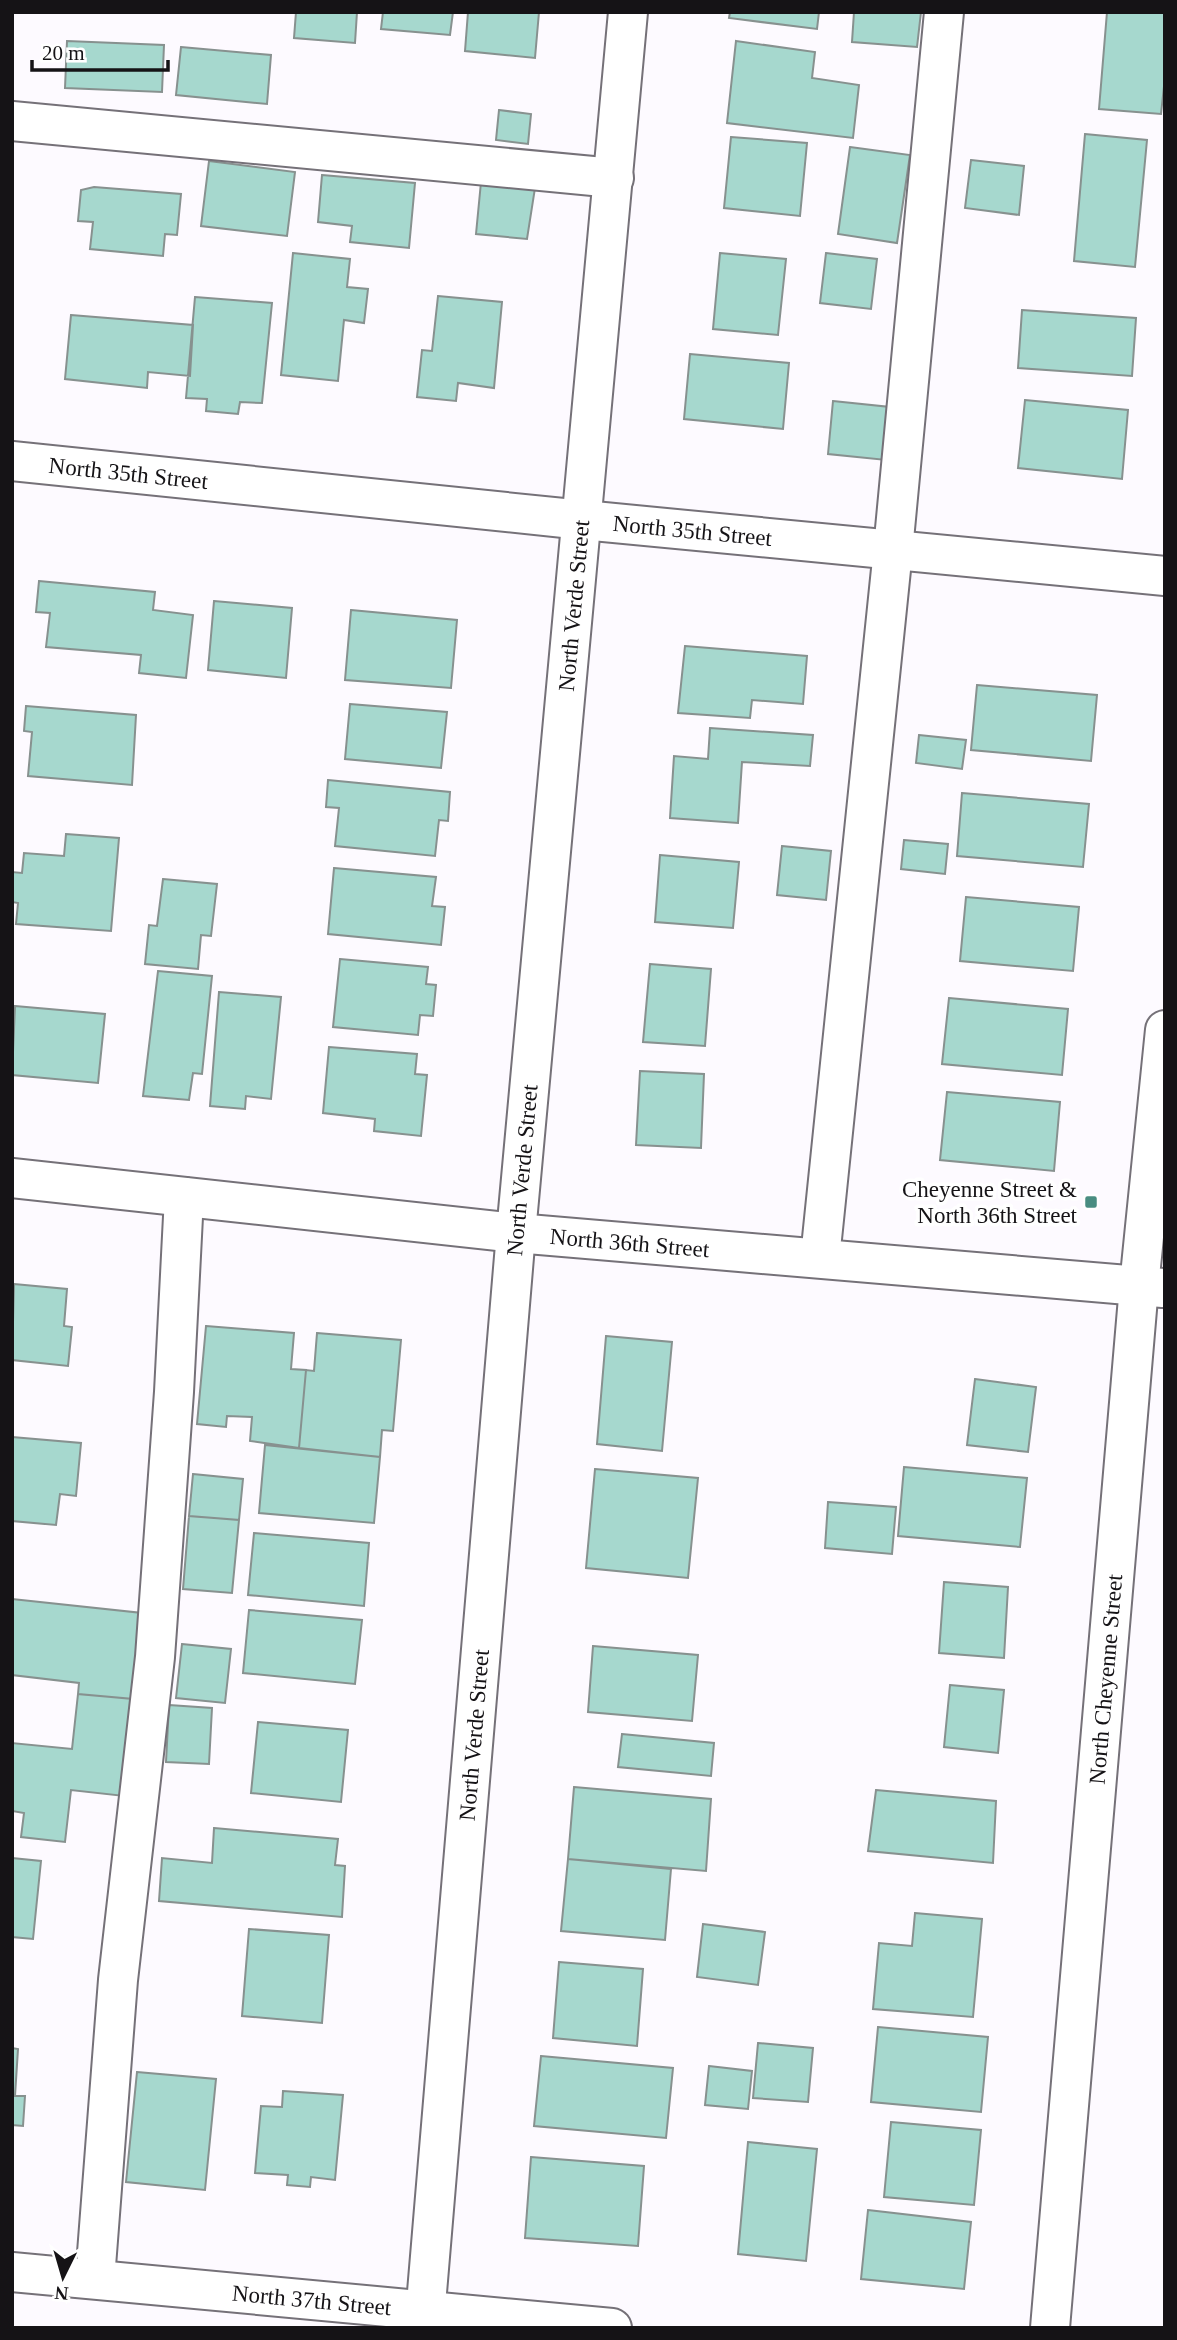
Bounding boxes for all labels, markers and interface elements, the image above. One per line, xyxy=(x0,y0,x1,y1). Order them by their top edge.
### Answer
scale bar xyxy=(32,28,168,72)
text: 20 m xyxy=(42,41,85,65)
street label: North 35th Street xyxy=(48,452,210,494)
street label: North 35th Street xyxy=(612,510,774,551)
street label: North Verde Street xyxy=(553,518,594,692)
street label: North Verde Street xyxy=(502,1083,542,1257)
place label: Cheyenne Street & North 36th Street xyxy=(902,1177,1078,1228)
marker: Cheyenne Street & North 36th Street xyxy=(1083,1194,1099,1210)
street label: North 36th Street xyxy=(549,1223,711,1262)
street label: North Cheyenne Street xyxy=(1084,1573,1127,1785)
street label: North Verde Street xyxy=(454,1648,494,1822)
north arrow xyxy=(28,2242,98,2312)
street label: North 37th Street xyxy=(231,2280,393,2320)
text: N xyxy=(54,2282,69,2304)

